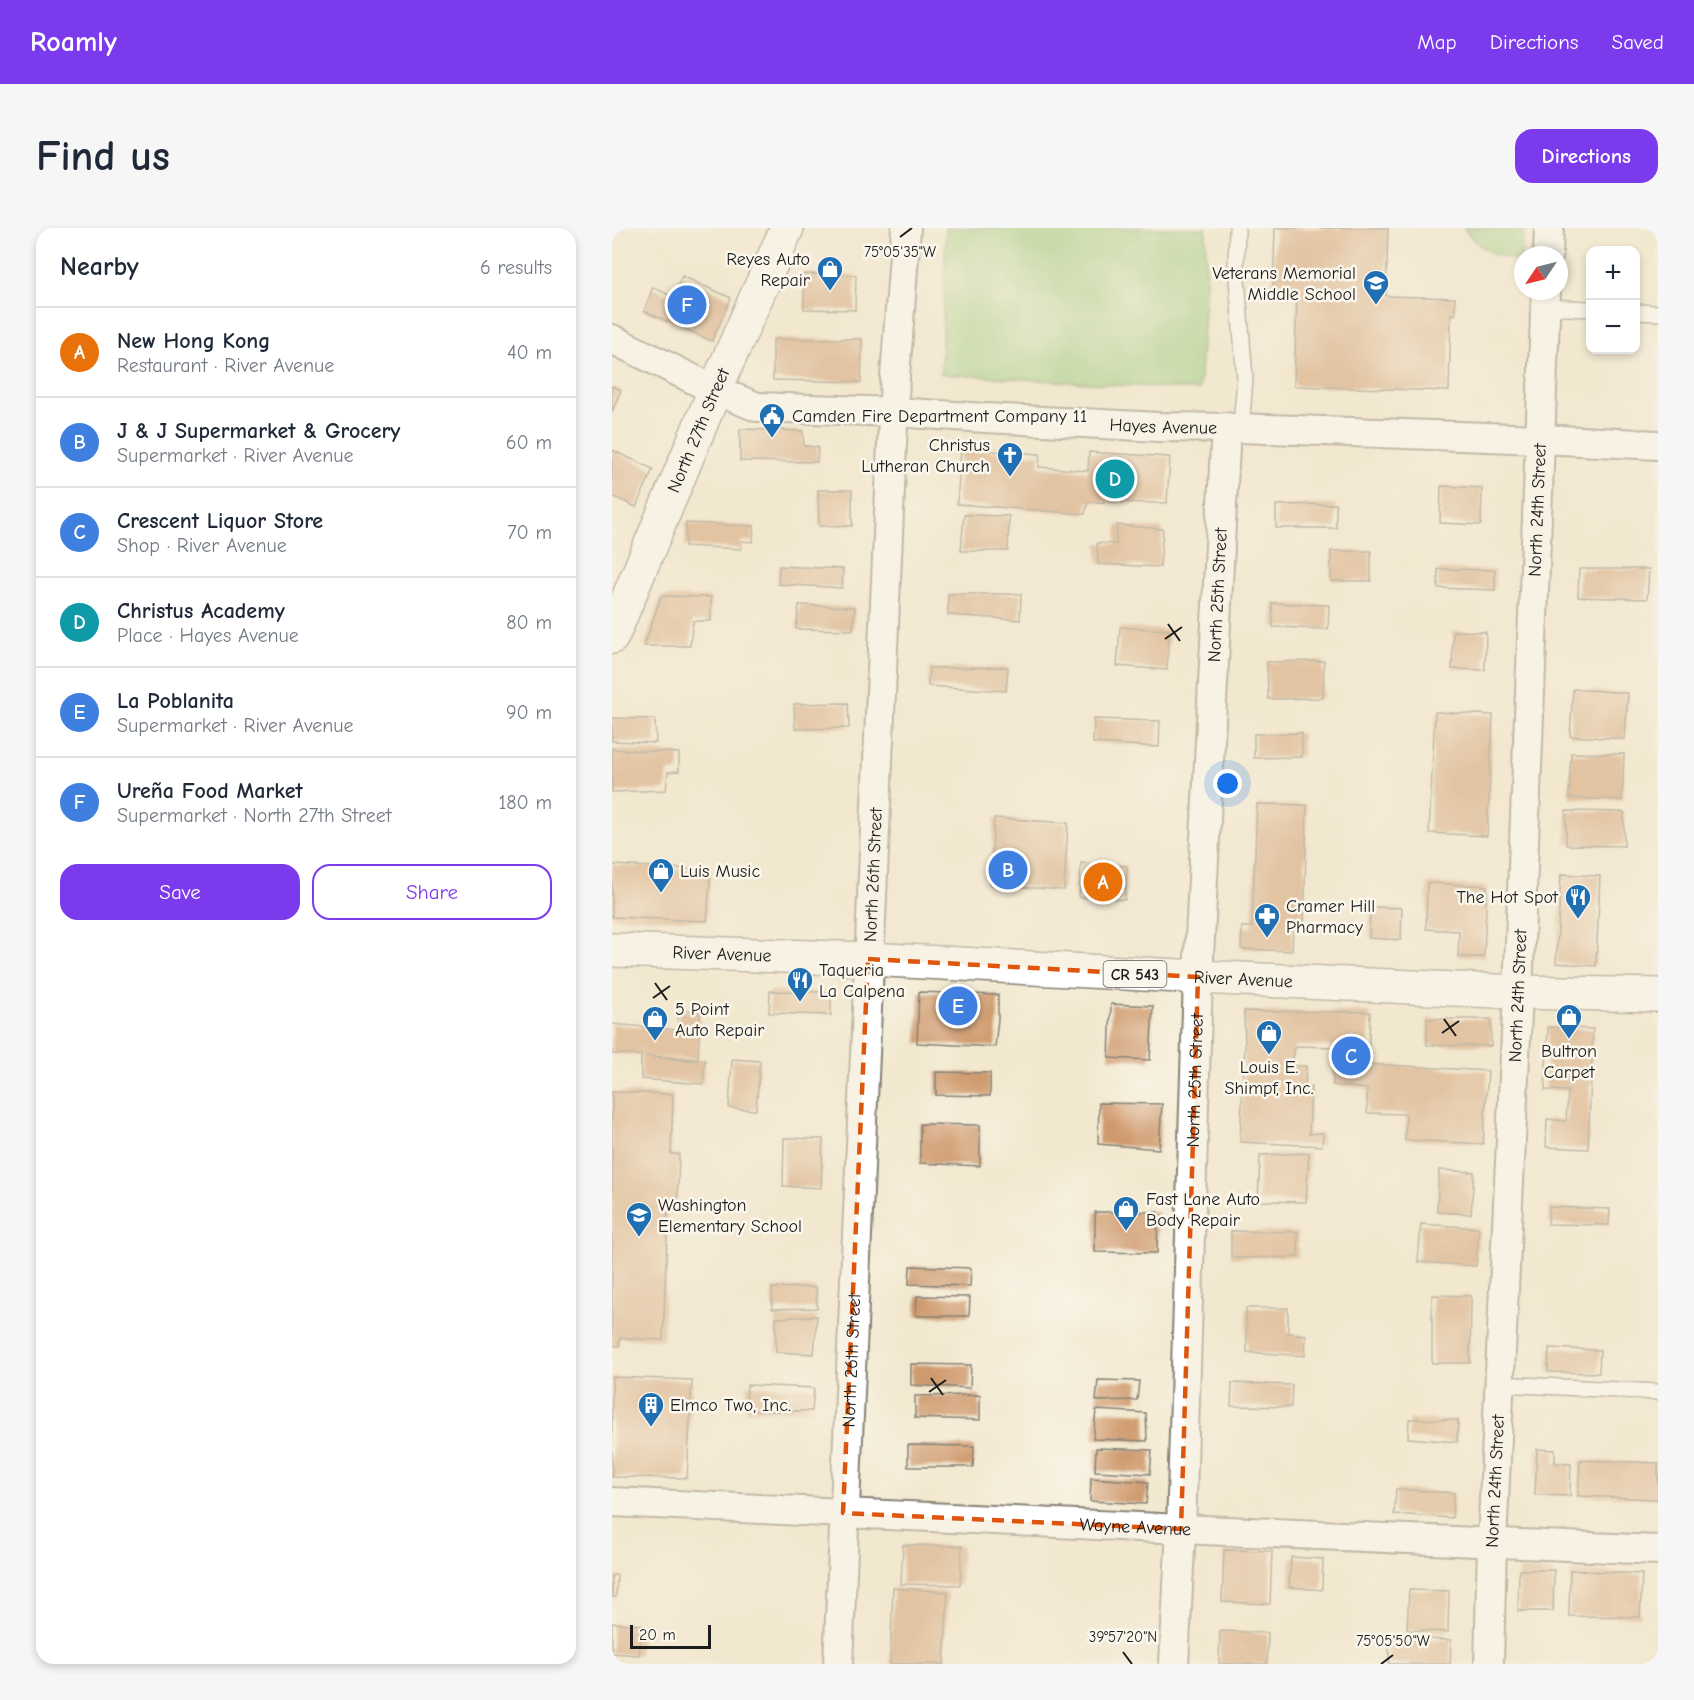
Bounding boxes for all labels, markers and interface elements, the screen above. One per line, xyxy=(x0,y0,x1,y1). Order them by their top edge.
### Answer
text: Roamly xyxy=(30,26,117,58)
text: Map xyxy=(1417,30,1457,54)
text: Directions xyxy=(1490,30,1579,54)
text: Saved xyxy=(1612,30,1664,54)
button: Directions xyxy=(1515,129,1658,183)
text: Find us xyxy=(36,132,170,181)
text: 75°05'35"W xyxy=(864,243,936,261)
north arrow xyxy=(1514,246,1568,300)
map controls xyxy=(1586,246,1640,354)
button: + xyxy=(1586,246,1640,300)
place label: Reyes Auto Repair xyxy=(726,249,811,291)
text: Nearby xyxy=(60,252,139,282)
shop icon: Reyes Auto Repair xyxy=(815,254,845,292)
text: 6 results xyxy=(480,256,552,279)
place label: Veterans Memorial Middle School xyxy=(1212,263,1356,305)
school or university icon: Veterans Memorial Middle School xyxy=(1361,268,1391,306)
pin: F xyxy=(668,282,706,328)
button: − xyxy=(1586,300,1640,354)
text: New Hong Kong xyxy=(117,328,270,354)
text: A xyxy=(74,341,85,364)
text: 40 m xyxy=(507,341,552,364)
text: Restaurant · River Avenue xyxy=(117,354,334,377)
street label: North 27th Street xyxy=(663,364,735,496)
public building icon: Camden Fire Department Company 11 xyxy=(757,401,787,439)
place label: Camden Fire Department Company 11 xyxy=(792,406,1087,427)
street label: Hayes Avenue xyxy=(1109,414,1217,439)
text: J & J Supermarket & Grocery xyxy=(117,418,400,444)
text: B xyxy=(73,431,86,454)
text: 60 m xyxy=(506,431,552,454)
place label: Christus Lutheran Church xyxy=(861,435,990,477)
church icon: Christus Lutheran Church xyxy=(995,440,1025,478)
street label: North 24th Street xyxy=(1525,442,1551,577)
text: Supermarket · River Avenue xyxy=(117,444,353,467)
pin: D xyxy=(1096,456,1134,502)
text: Crescent Liquor Store xyxy=(117,508,323,534)
text: C xyxy=(73,521,86,544)
text: 70 m xyxy=(507,521,552,544)
street label: North 25th Street xyxy=(1204,526,1232,663)
text: Shop · River Avenue xyxy=(117,534,287,557)
text: Christus Academy xyxy=(117,598,285,624)
text: D xyxy=(73,611,86,634)
text: 80 m xyxy=(506,611,552,634)
text: Place · Hayes Avenue xyxy=(117,624,299,647)
text: La Poblanita xyxy=(117,688,234,714)
text: E xyxy=(74,701,85,724)
text: 90 m xyxy=(506,701,552,724)
text: Supermarket · River Avenue xyxy=(117,714,353,737)
your location xyxy=(1213,769,1242,798)
text: Ureña Food Market xyxy=(117,778,303,804)
text: F xyxy=(74,791,85,814)
text: 180 m xyxy=(498,791,552,814)
text: Supermarket · North 27th Street xyxy=(117,804,391,827)
street label: North 26th Street xyxy=(860,806,887,942)
pin: B xyxy=(988,848,1028,892)
shop icon: Luis Music xyxy=(646,856,676,894)
pin: A xyxy=(1084,860,1122,904)
place label: Luis Music xyxy=(680,861,760,882)
button: Save xyxy=(60,864,300,920)
button: Share xyxy=(312,864,552,920)
restaurant icon: The Hot Spot xyxy=(1563,882,1593,920)
place label: The Hot Spot xyxy=(1456,887,1559,908)
place label: Cramer Hill Pharmacy xyxy=(1286,896,1375,938)
pharmacy icon: Cramer Hill Pharmacy xyxy=(1252,901,1282,939)
street label: North 24th Street xyxy=(1505,928,1532,1063)
street label: River Avenue xyxy=(672,942,772,967)
place label: Taqueria La Calpena xyxy=(819,960,905,1002)
road number: CR 543 xyxy=(1104,961,1166,987)
restaurant icon: Taqueria La Calpena xyxy=(785,965,815,1003)
street label: River Avenue xyxy=(1193,967,1293,992)
pin: E xyxy=(938,984,978,1028)
place label: 5 Point Auto Repair xyxy=(675,999,765,1041)
shop icon: Bultron Carpet xyxy=(1554,1002,1584,1040)
shop icon: 5 Point Auto Repair xyxy=(640,1004,670,1042)
street label: North 25th Street xyxy=(1183,1012,1208,1148)
shop icon: Louis E. Shimpf, Inc. xyxy=(1254,1018,1284,1056)
pin: C xyxy=(1332,1034,1370,1078)
place label: Bultron Carpet xyxy=(1541,1041,1597,1083)
place label: Louis E. Shimpf, Inc. xyxy=(1224,1057,1314,1099)
place label: Fast Lane Auto Body Repair xyxy=(1146,1189,1260,1231)
shop icon: Fast Lane Auto Body Repair xyxy=(1111,1194,1141,1232)
place label: Washington Elementary School xyxy=(658,1195,802,1237)
school or university icon: Washington Elementary School xyxy=(624,1200,654,1238)
street label: North 26th Street xyxy=(838,1292,865,1428)
building icon: Elmco Two, Inc. xyxy=(636,1390,666,1428)
place label: Elmco Two, Inc. xyxy=(670,1395,791,1416)
street label: North 24th Street xyxy=(1482,1413,1509,1548)
street label: Wayne Avenue xyxy=(1079,1514,1192,1540)
scale bar xyxy=(630,1622,711,1650)
text: 20 m xyxy=(639,1626,676,1644)
text: 39°57'20"N xyxy=(1089,1628,1157,1646)
text: 75°05'50"W xyxy=(1356,1632,1430,1650)

